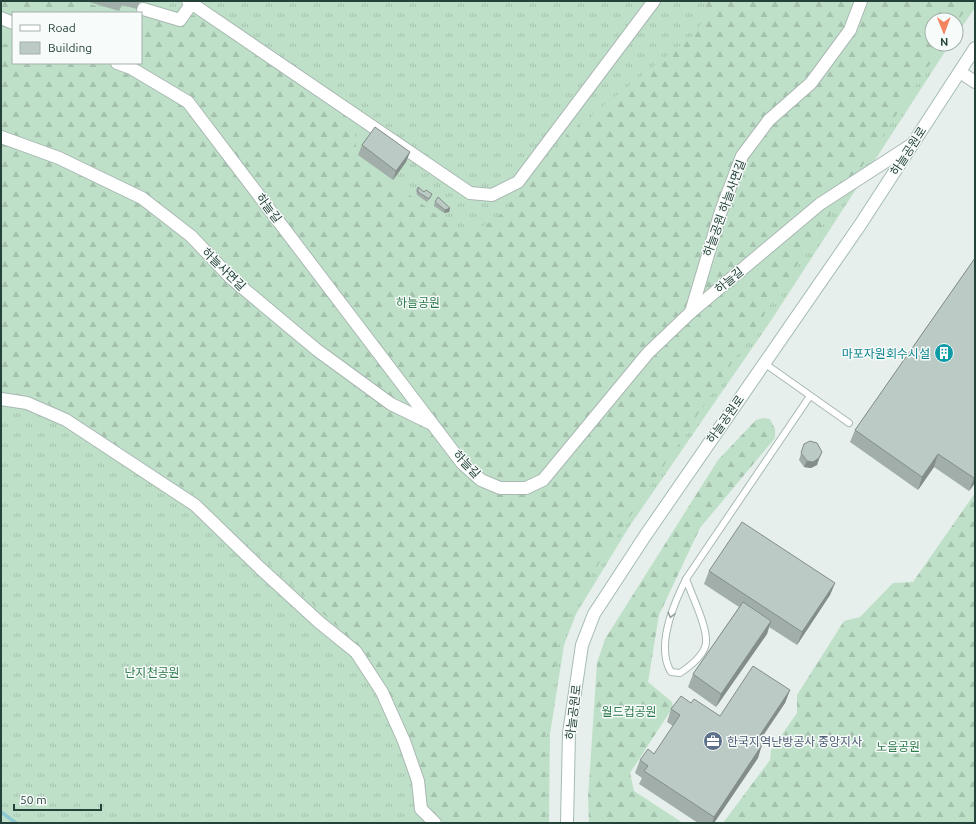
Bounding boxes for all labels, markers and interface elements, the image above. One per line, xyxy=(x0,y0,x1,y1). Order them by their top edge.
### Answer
legend xyxy=(12,12,142,64)
north arrow xyxy=(924,12,964,52)
text: Road xyxy=(48,21,76,34)
text: N xyxy=(940,36,948,48)
text: Building xyxy=(48,41,92,54)
street label: 하늘공원로 xyxy=(888,124,928,178)
street label: 하늘공원 하늘사면길 xyxy=(700,158,748,258)
street label: 하늘길 xyxy=(254,191,284,225)
street label: 하늘사면길 xyxy=(200,245,248,293)
street label: 하늘길 xyxy=(712,264,746,296)
park label: 하늘공원 xyxy=(396,296,440,309)
building icon: 마포자원회수시설 xyxy=(933,342,955,364)
place label: 마포자원회수시설 xyxy=(842,347,930,360)
street label: 하늘공원로 xyxy=(704,393,746,445)
street label: 하늘길 xyxy=(451,448,483,480)
one-way arrow xyxy=(667,612,675,618)
park label: 난지천공원 xyxy=(124,666,180,679)
street label: 하늘공원로 xyxy=(563,684,583,740)
park label: 월드컵공원 xyxy=(601,705,657,718)
office icon: 한국지역난방공사 중앙지사 xyxy=(702,730,724,752)
place label: 한국지역난방공사 중앙지사 xyxy=(727,735,862,748)
park label: 노을공원 xyxy=(876,740,920,753)
scale bar xyxy=(14,786,101,812)
text: 50 m xyxy=(20,793,47,806)

